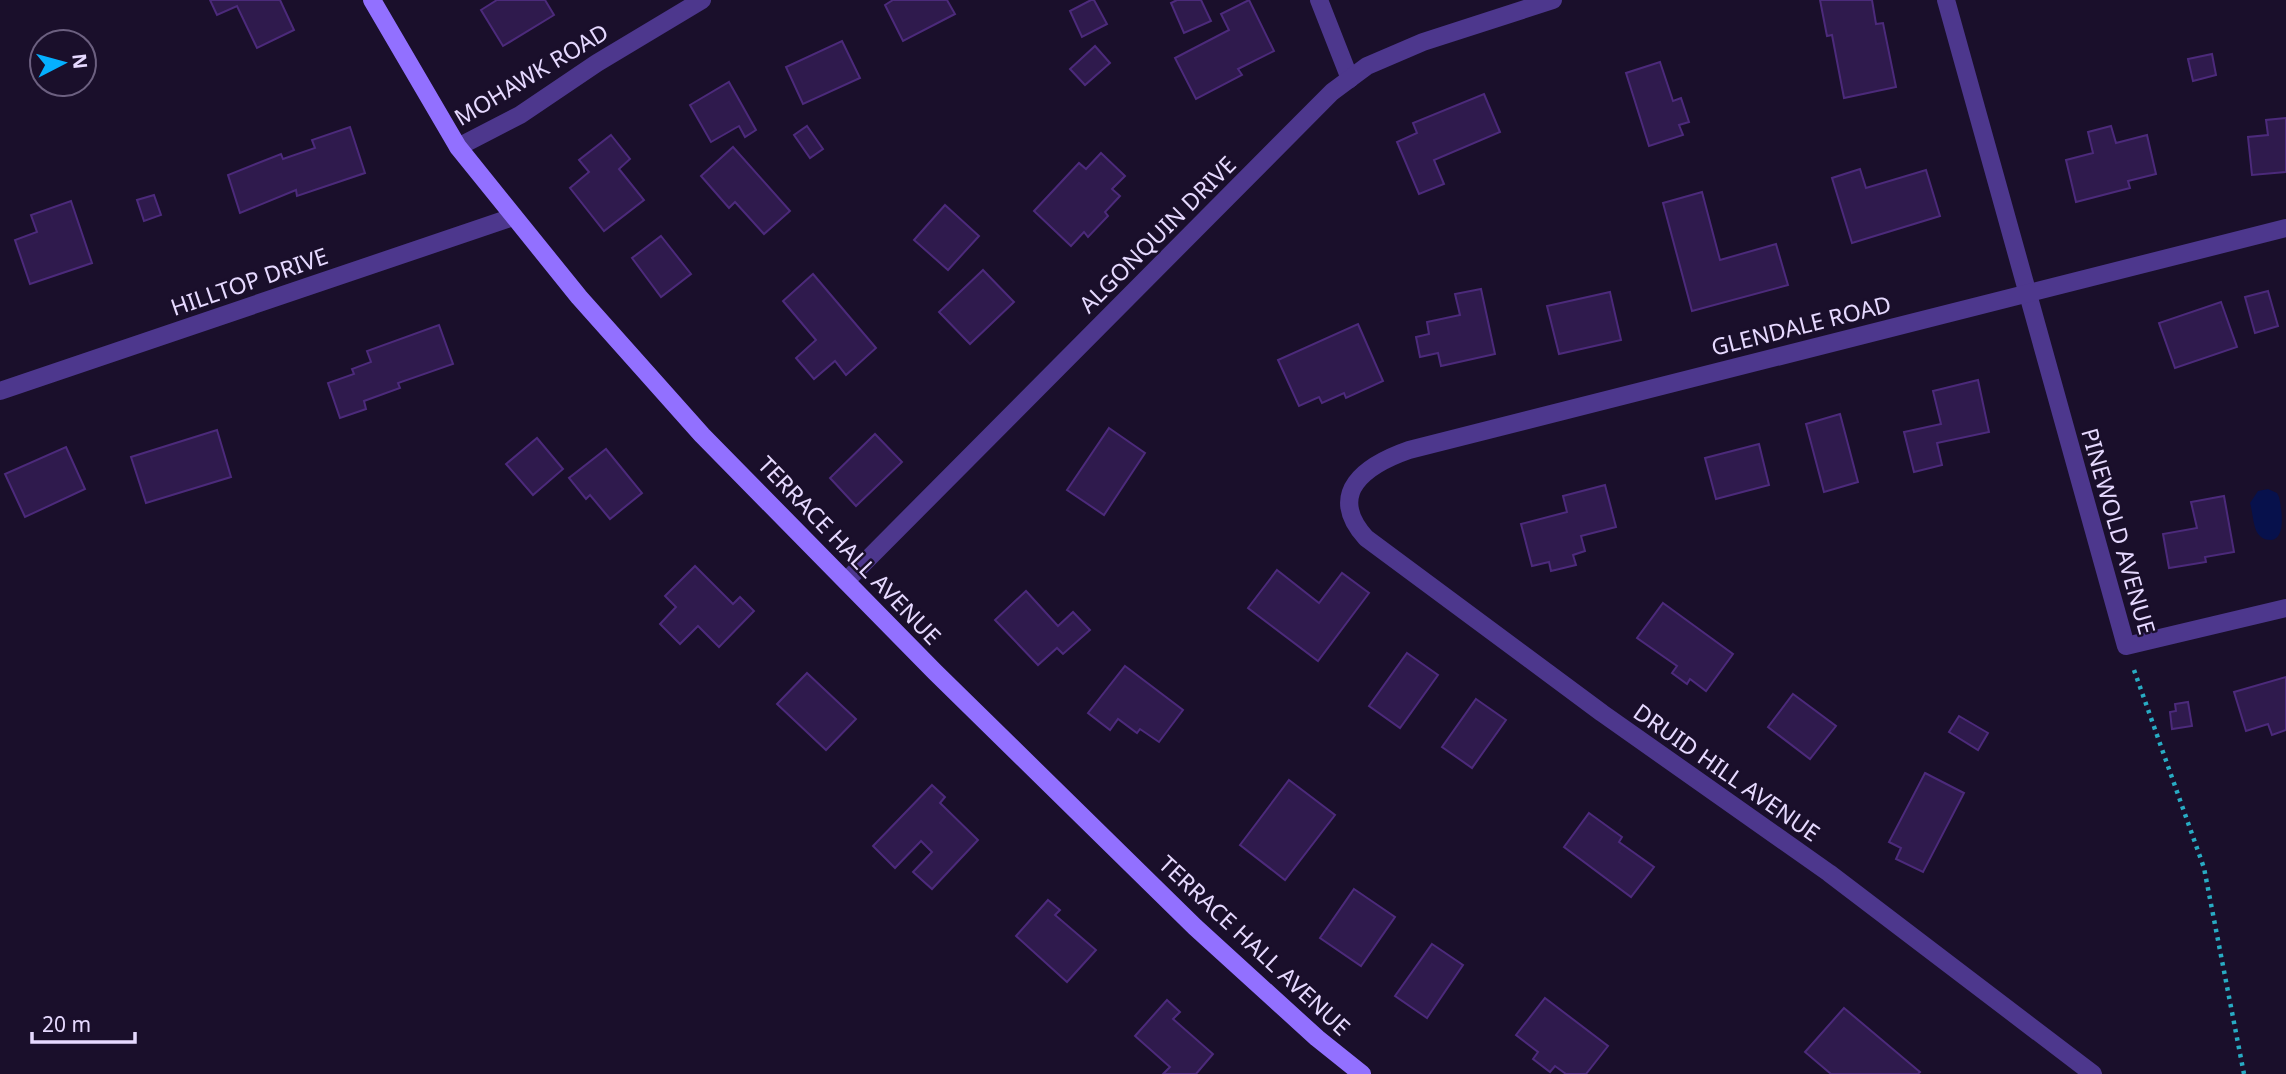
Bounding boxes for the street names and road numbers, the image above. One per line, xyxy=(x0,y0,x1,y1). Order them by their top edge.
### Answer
street label: MOHAWK ROAD xyxy=(448,15,614,133)
street label: ALGONQUIN DRIVE xyxy=(1071,148,1243,320)
street label: HILLTOP DRIVE xyxy=(166,239,332,323)
street label: GLENDALE ROAD xyxy=(1708,287,1894,363)
street label: PINEWOLD AVENUE xyxy=(2074,424,2164,638)
street label: TERRACE HALL AVENUE xyxy=(751,449,949,651)
street label: DRUID HILL AVENUE xyxy=(1627,696,1827,848)
street label: TERRACE HALL AVENUE xyxy=(1152,848,1358,1042)

